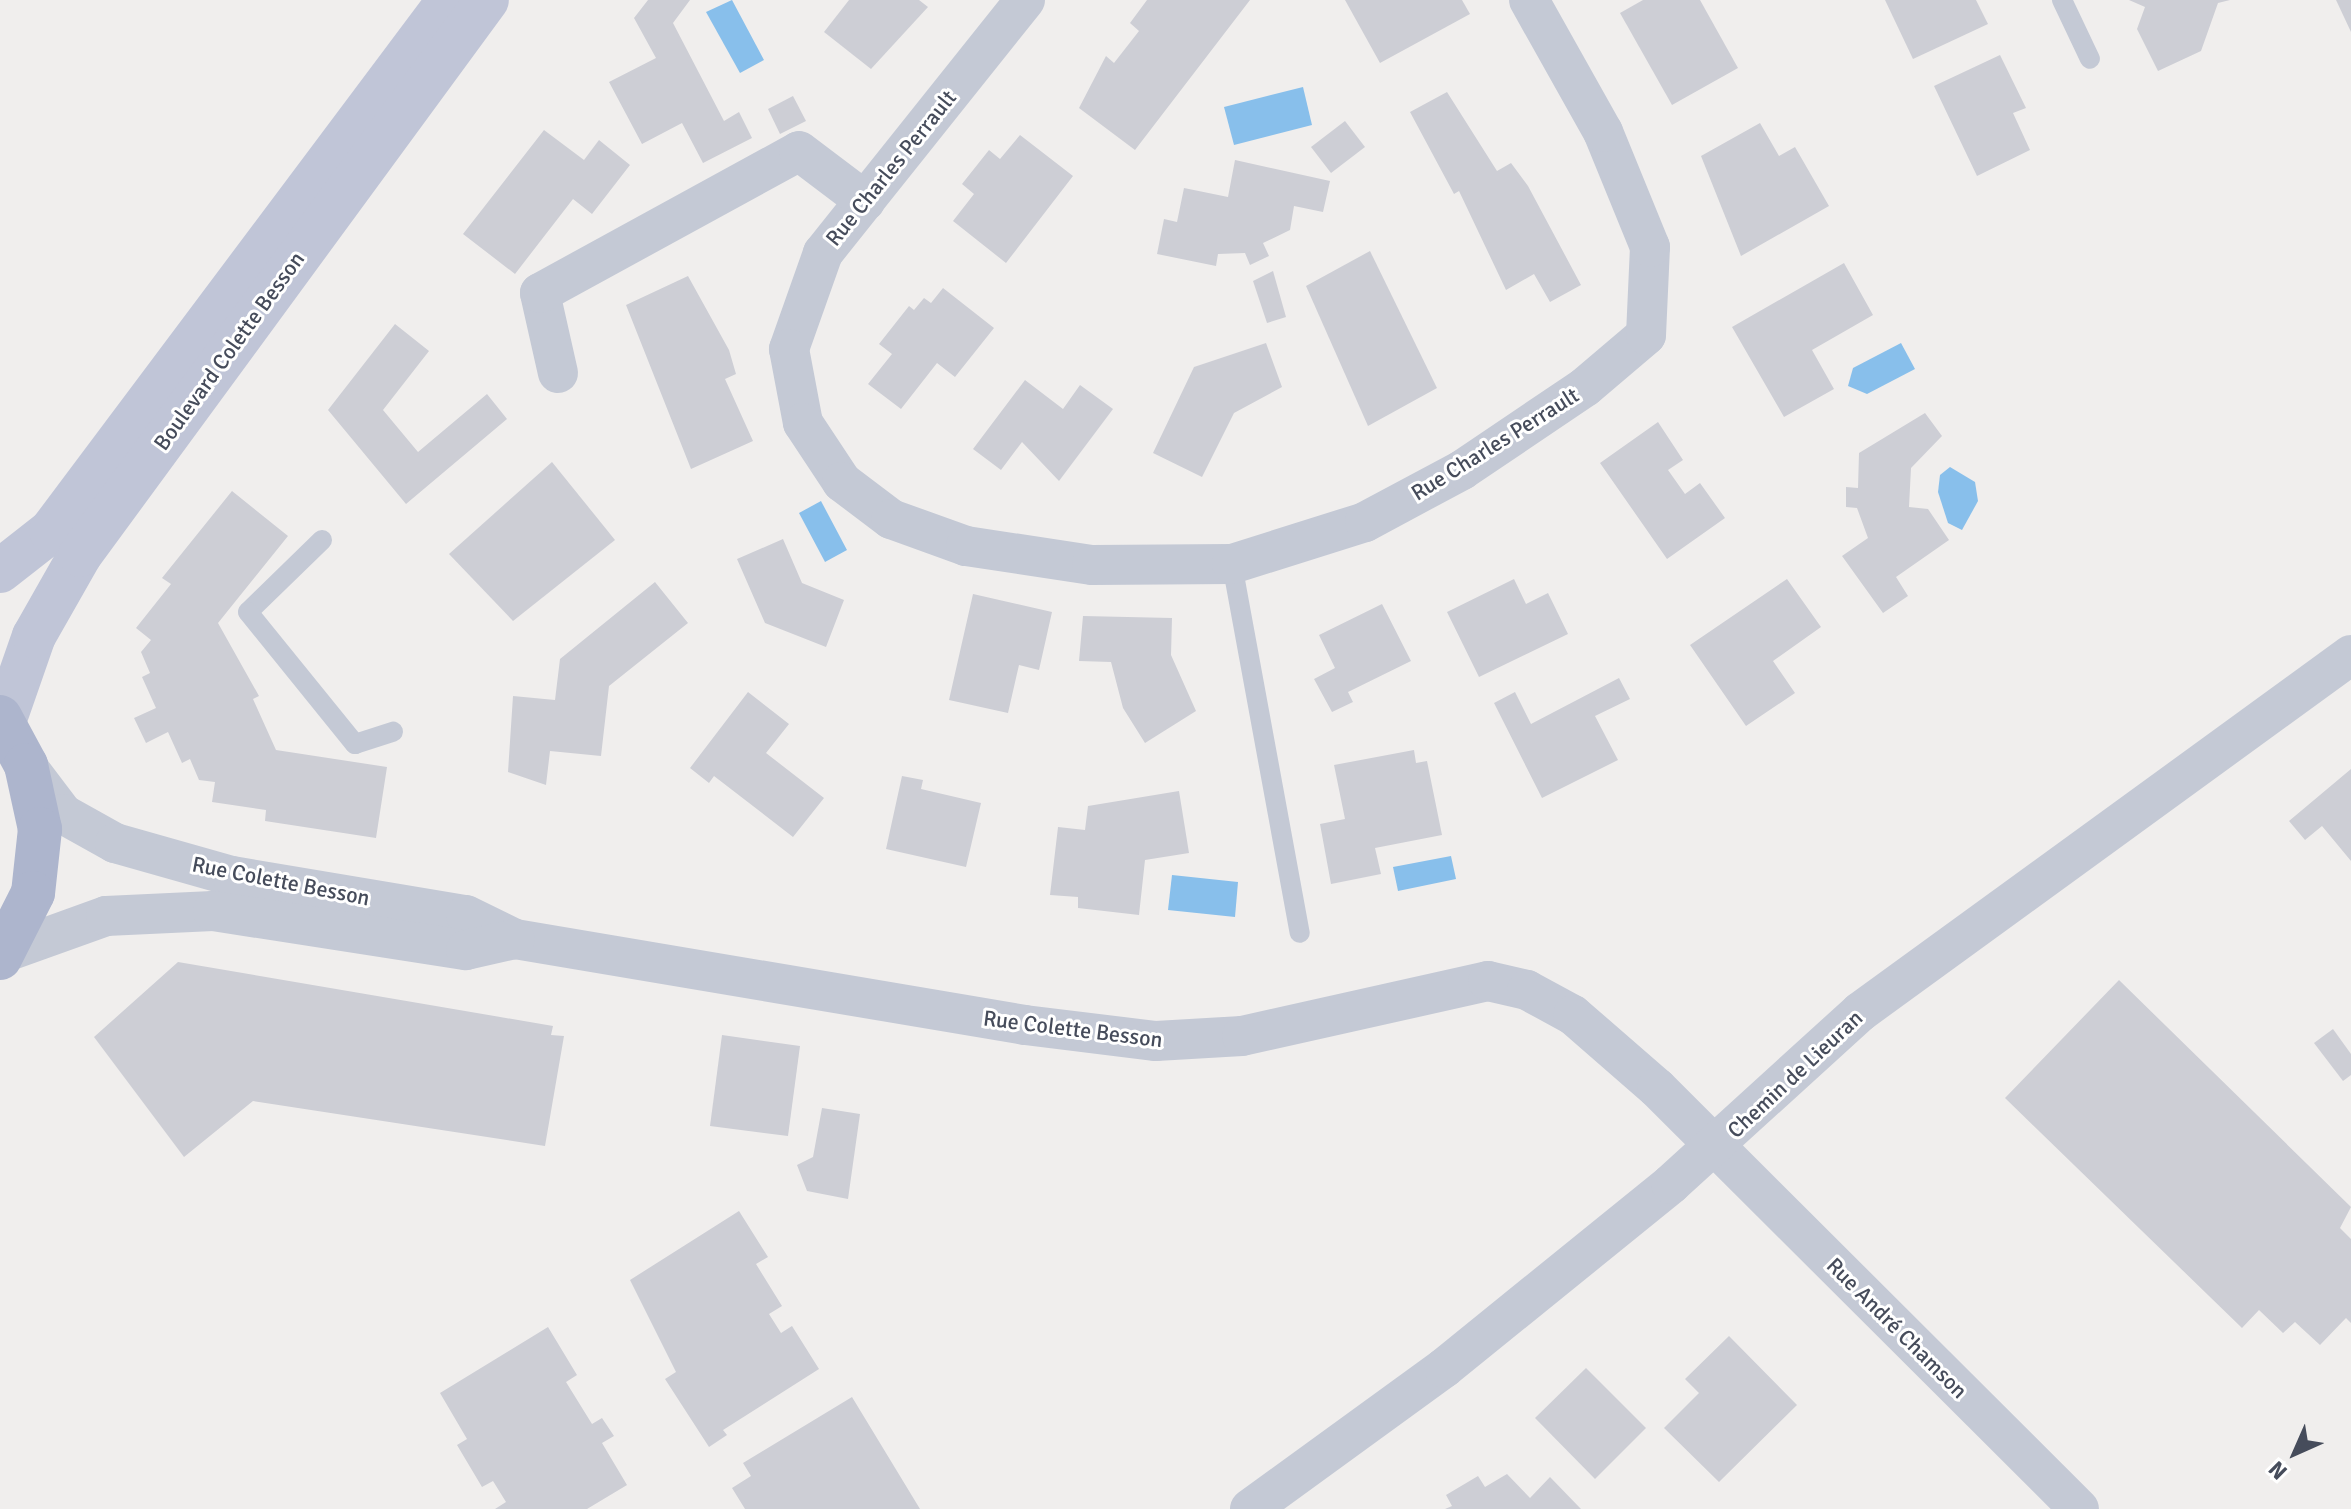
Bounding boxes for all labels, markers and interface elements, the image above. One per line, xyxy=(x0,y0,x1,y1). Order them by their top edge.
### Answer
street label: Rue Charles Perrault xyxy=(820,85,962,251)
street label: Boulevard Colette Besson xyxy=(148,246,310,456)
street label: Rue Charles Perrault xyxy=(1406,382,1584,506)
street label: Rue Colette Besson xyxy=(190,851,372,911)
street label: Rue Colette Besson xyxy=(982,1005,1164,1053)
street label: Chemin de Lieuran xyxy=(1722,1005,1868,1143)
street label: Rue André Chamson xyxy=(1821,1252,1973,1404)
north arrow xyxy=(2255,1413,2335,1493)
text: N xyxy=(2263,1455,2293,1485)

